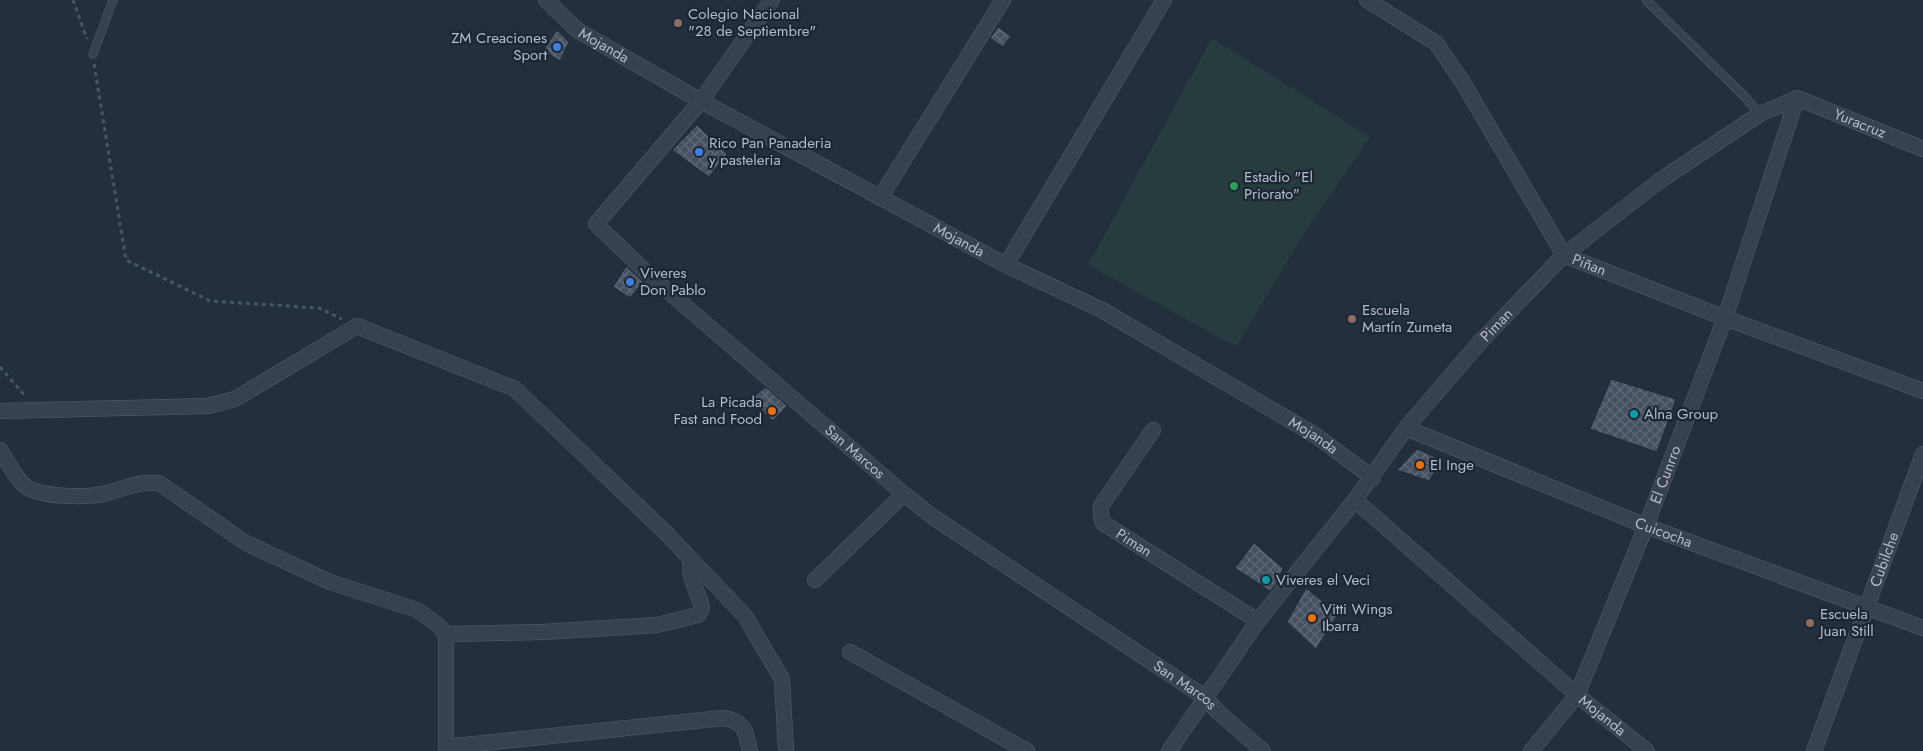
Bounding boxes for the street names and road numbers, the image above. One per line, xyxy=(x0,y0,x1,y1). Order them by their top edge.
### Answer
street label: Mojanda xyxy=(574,22,633,69)
street label: Yuracruz xyxy=(1831,103,1890,144)
street label: Mojanda xyxy=(930,217,988,262)
street label: Piñan xyxy=(1569,248,1609,281)
street label: Piman xyxy=(1475,303,1518,347)
street label: Mojanda xyxy=(1285,411,1343,459)
street label: San Marcos xyxy=(820,419,890,484)
street label: El Cunrro xyxy=(1644,442,1687,507)
street label: Cuicocha xyxy=(1632,512,1695,553)
street label: Piman xyxy=(1112,523,1156,562)
street label: Cubilche xyxy=(1864,529,1905,590)
street label: San Marcos xyxy=(1149,655,1222,715)
street label: Mojanda xyxy=(1574,690,1631,741)

